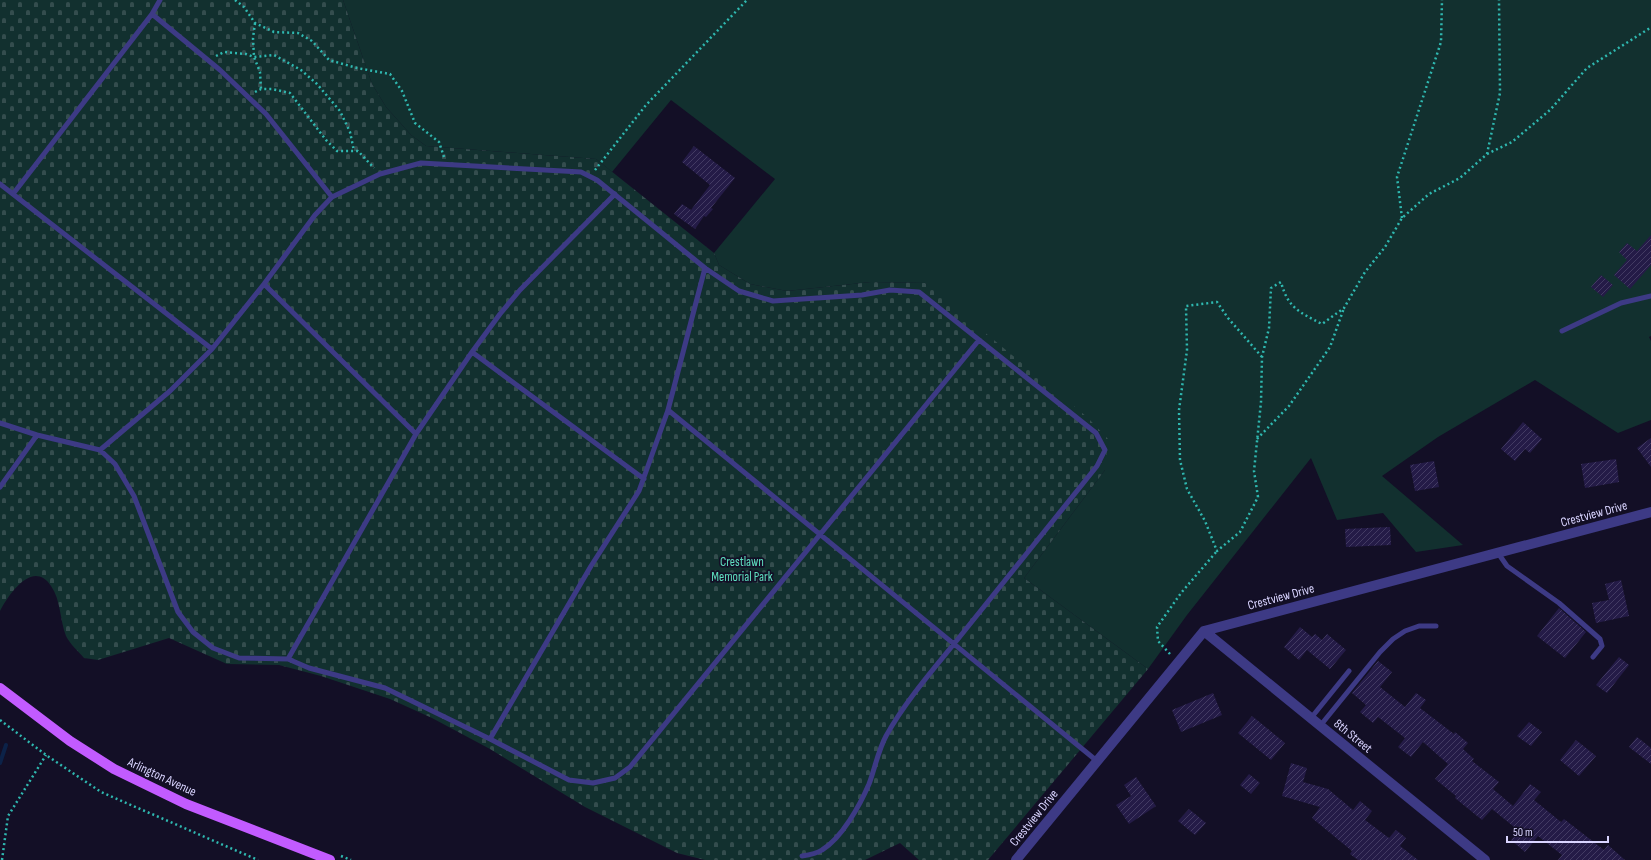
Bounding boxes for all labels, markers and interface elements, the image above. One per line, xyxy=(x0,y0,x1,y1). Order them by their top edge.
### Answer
street label: Crestview Drive xyxy=(1559,497,1629,531)
park label: Crestlawn Memorial Park xyxy=(711,554,773,585)
street label: Crestview Drive xyxy=(1246,580,1316,614)
street label: 8th Street xyxy=(1331,716,1375,756)
street label: Arlington Avenue xyxy=(124,754,199,800)
street label: Crestview Drive xyxy=(1006,786,1062,850)
scale bar xyxy=(1507,818,1608,844)
text: 50 m xyxy=(1513,825,1533,840)

